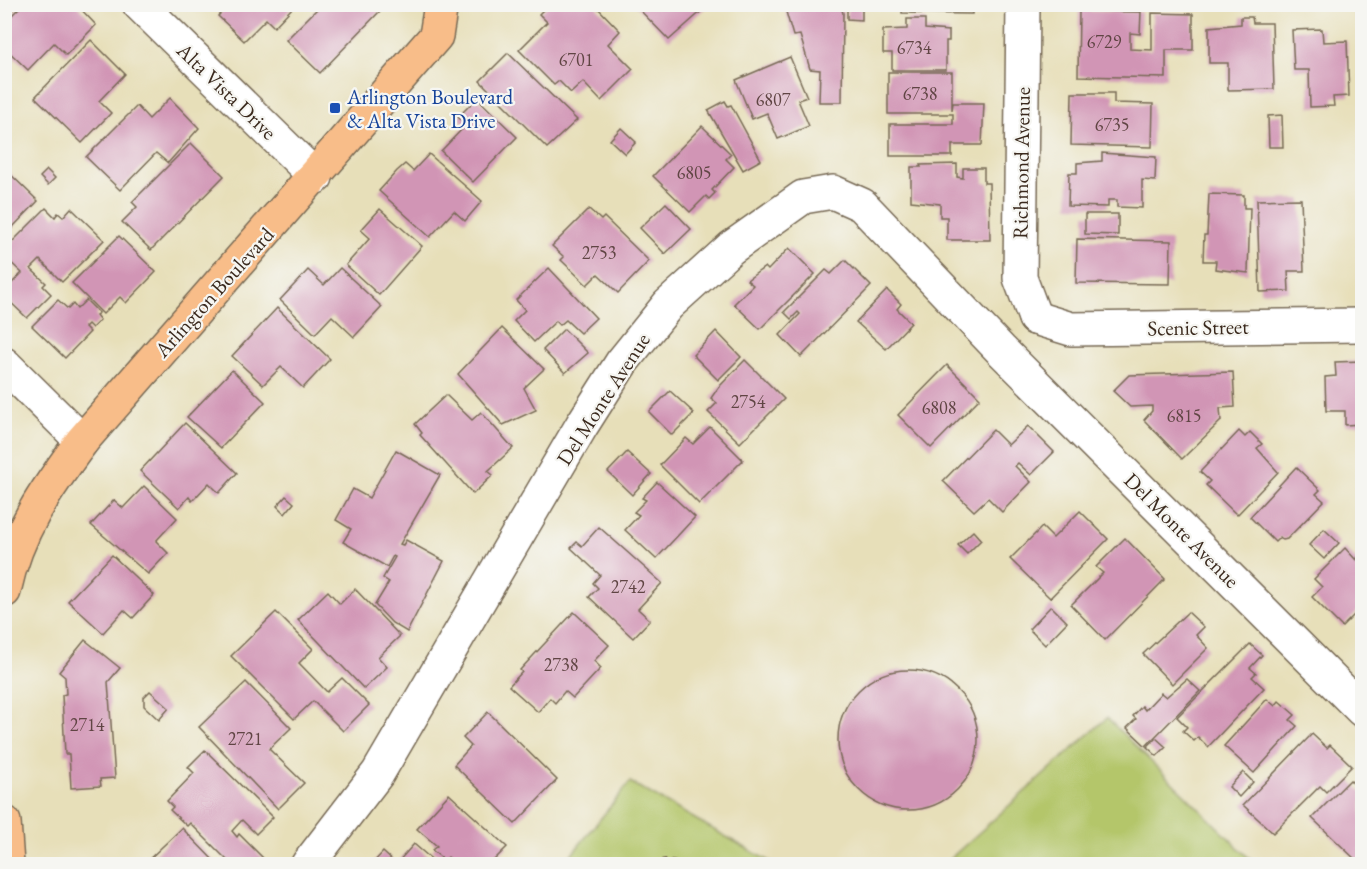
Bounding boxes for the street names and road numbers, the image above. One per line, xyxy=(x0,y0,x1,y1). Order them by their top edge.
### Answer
street label: Alta Vista Drive xyxy=(171,36,283,145)
street label: Richmond Avenue xyxy=(1006,87,1036,239)
street label: Arlington Boulevard xyxy=(148,221,280,364)
street label: Scenic Street xyxy=(1147,313,1249,341)
street label: Del Monte Avenue xyxy=(550,328,656,470)
street label: Del Monte Avenue xyxy=(1119,467,1245,593)

